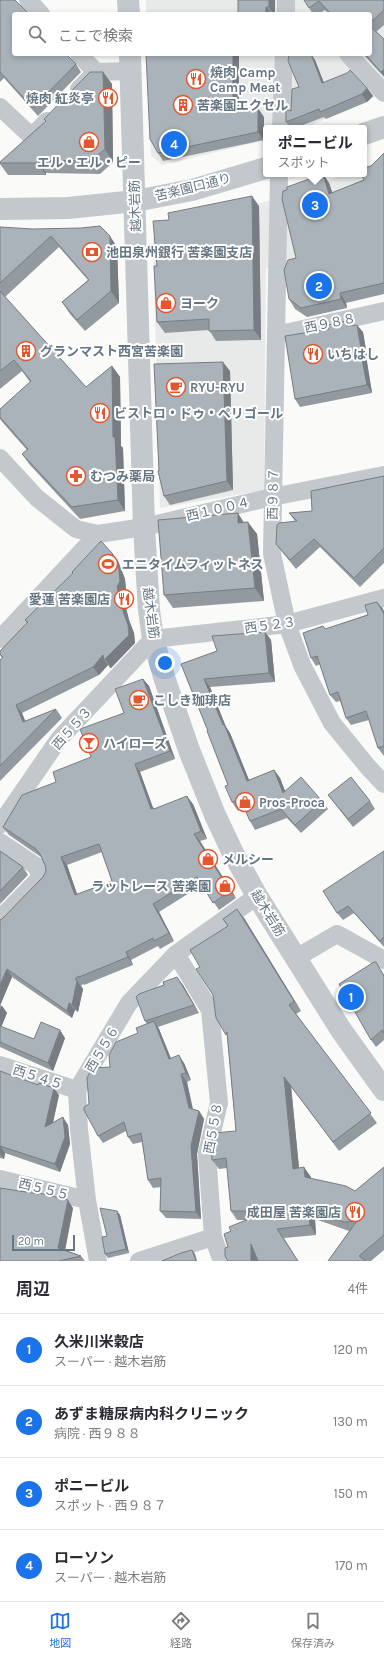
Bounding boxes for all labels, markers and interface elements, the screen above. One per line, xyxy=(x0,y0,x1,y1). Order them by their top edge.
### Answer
search box xyxy=(12,12,372,56)
icon: search xyxy=(26,23,48,45)
text: ここで検索 xyxy=(58,27,133,45)
place label: 焼肉 Camp Camp Meat xyxy=(210,65,280,95)
restaurant icon: 焼肉 Camp Camp Meat xyxy=(185,68,207,90)
restaurant icon: 焼肉 紅炎亭 xyxy=(97,87,119,109)
place label: 焼肉 紅炎亭 xyxy=(26,91,94,106)
building icon: 苦楽園エクセル xyxy=(172,94,194,116)
place label: 苦楽園エクセル xyxy=(197,98,288,113)
popup xyxy=(263,125,367,177)
pin: 4 xyxy=(161,129,187,159)
shop icon: エル・エル・ピー xyxy=(78,131,100,153)
text: ポニービル xyxy=(277,134,353,152)
place label: エル・エル・ピー xyxy=(37,155,141,170)
text: スポット xyxy=(277,155,330,170)
street label: 苦楽園口通り xyxy=(153,170,233,204)
street label: 越木岩筋 xyxy=(127,180,143,232)
pin: 3 xyxy=(302,190,328,220)
bank icon: 池田泉州銀行 苦楽園支店 xyxy=(81,241,103,263)
place label: 池田泉州銀行 苦楽園支店 xyxy=(106,245,252,260)
pin: 2 xyxy=(306,271,332,301)
shop icon: ヨーク xyxy=(155,292,177,314)
place label: ヨーク xyxy=(180,296,219,311)
street label: 西９８８ xyxy=(303,310,357,336)
building icon: グランマスト西宮苦楽園 xyxy=(15,340,37,362)
restaurant icon: いちはし xyxy=(302,343,324,365)
place label: グランマスト西宮苦楽園 xyxy=(40,344,183,359)
place label: いちはし xyxy=(327,347,379,362)
cafe icon: RYU-RYU xyxy=(165,376,187,398)
place label: RYU-RYU xyxy=(190,380,245,395)
restaurant icon: ビストロ・ドゥ・ペリゴール xyxy=(89,402,111,424)
place label: ビストロ・ドゥ・ペリゴール xyxy=(114,406,283,421)
pharmacy icon: むつみ薬局 xyxy=(65,465,87,487)
street label: 西９８７ xyxy=(265,468,281,520)
place label: むつみ薬局 xyxy=(90,469,155,484)
street label: 西１００４ xyxy=(185,494,251,524)
sports icon: エニタイムフィットネス xyxy=(97,553,119,575)
place label: エニタイムフィットネス xyxy=(122,557,264,572)
street label: 越木岩筋 xyxy=(140,586,162,640)
restaurant icon: 愛蓮 苦楽園店 xyxy=(113,588,135,610)
place label: 愛蓮 苦楽園店 xyxy=(29,592,110,607)
street label: 西５２３ xyxy=(243,614,297,636)
your location xyxy=(155,653,175,673)
cafe icon: こしき珈琲店 xyxy=(128,689,150,711)
place label: こしき珈琲店 xyxy=(153,693,231,708)
street label: 西５５３ xyxy=(49,703,95,753)
bar icon: ハイローズ xyxy=(78,732,100,754)
place label: ハイローズ xyxy=(103,736,167,751)
shop icon: Pros-Proca xyxy=(234,791,256,813)
place label: Pros-Proca xyxy=(259,795,325,810)
shop icon: メルシー xyxy=(197,848,219,870)
place label: メルシー xyxy=(222,852,274,867)
shop icon: ラットレース 苦楽園 xyxy=(214,875,236,897)
place label: ラットレース 苦楽園 xyxy=(91,879,211,894)
street label: 越木岩筋 xyxy=(248,887,288,939)
pin: 1 xyxy=(338,982,364,1012)
street label: 西５５６ xyxy=(82,1023,122,1075)
street label: 西５４５ xyxy=(11,1062,65,1092)
street label: 西５５８ xyxy=(201,1101,225,1155)
street label: 西５５５ xyxy=(17,1175,71,1203)
restaurant icon: 成田屋 苦楽園店 xyxy=(344,1201,366,1223)
place label: 成田屋 苦楽園店 xyxy=(247,1205,341,1220)
scale bar xyxy=(12,1233,75,1252)
text: 20 m xyxy=(18,1235,44,1248)
text: 周辺 xyxy=(16,1279,50,1299)
text: 4件 xyxy=(348,1281,368,1296)
text: 久米川米穀店 xyxy=(54,1333,144,1351)
text: 1 xyxy=(27,1342,31,1357)
text: 120 m xyxy=(333,1342,368,1357)
text: スーパー · 越木岩筋 xyxy=(54,1354,166,1369)
text: あずま糖尿病内科クリニック xyxy=(54,1405,249,1423)
text: 2 xyxy=(25,1414,33,1429)
text: 130 m xyxy=(333,1414,368,1429)
text: 病院 · 西９８８ xyxy=(54,1426,141,1441)
text: ポニービル xyxy=(54,1477,129,1495)
text: 3 xyxy=(25,1486,33,1501)
text: 150 m xyxy=(333,1486,368,1501)
text: スポット · 西９８７ xyxy=(54,1498,167,1513)
text: ローソン xyxy=(54,1549,114,1567)
text: 4 xyxy=(25,1558,33,1573)
text: 170 m xyxy=(335,1558,368,1573)
text: スーパー · 越木岩筋 xyxy=(54,1570,166,1585)
tab: 地図 xyxy=(49,1610,71,1650)
tab: 経路 xyxy=(170,1610,192,1650)
tab: 保存済み xyxy=(291,1610,335,1650)

